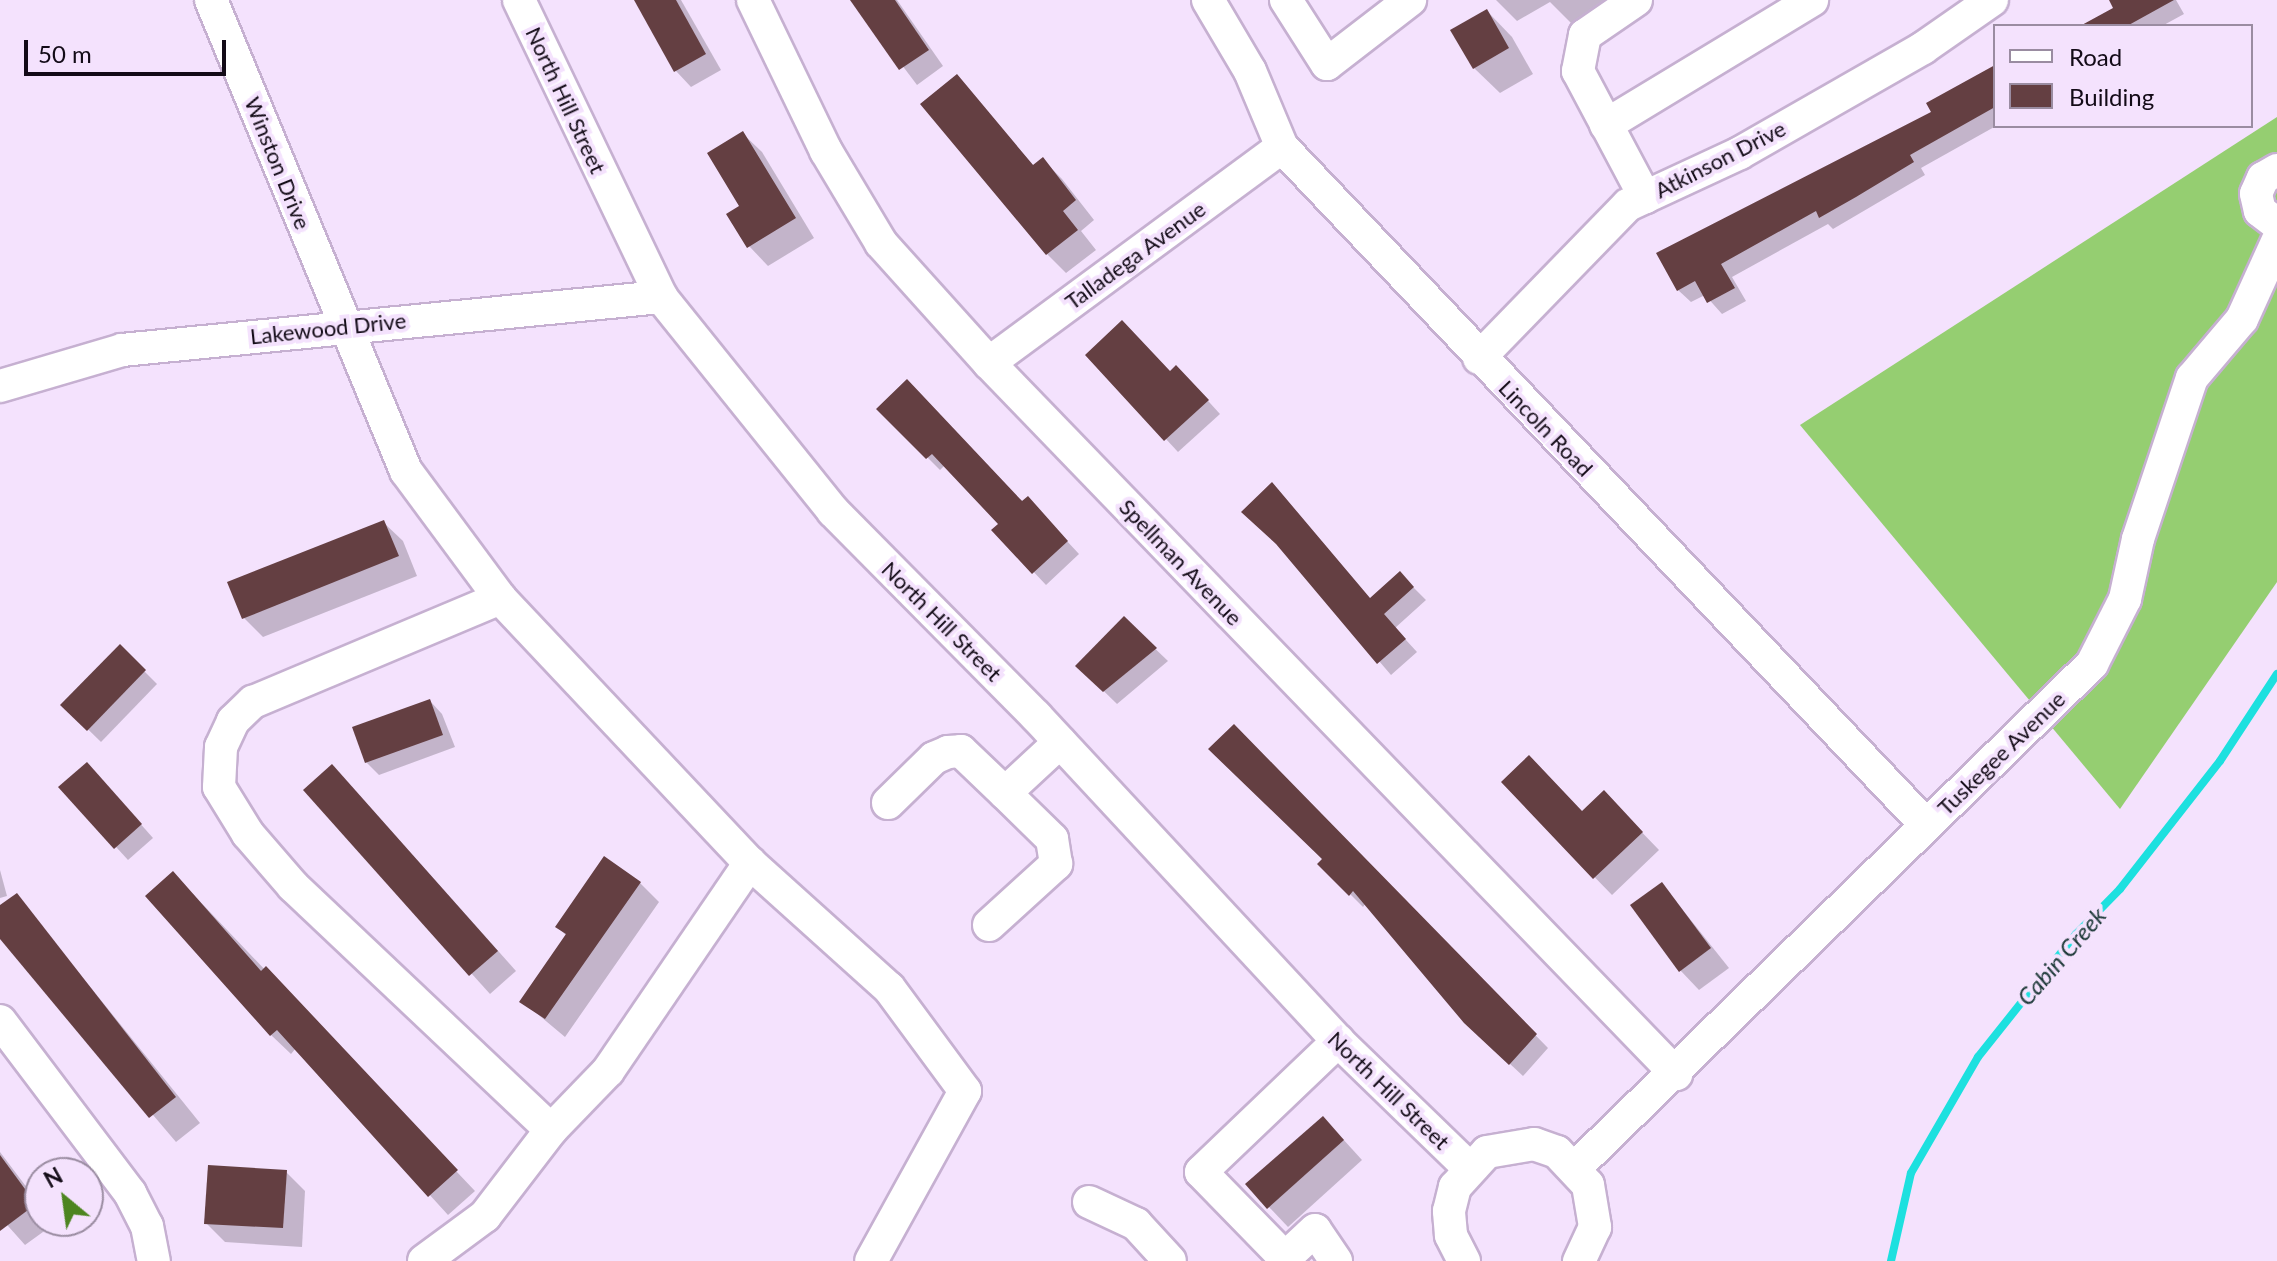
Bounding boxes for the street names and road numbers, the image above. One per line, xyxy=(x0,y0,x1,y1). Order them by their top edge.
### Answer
street label: North Hill Street xyxy=(521,23,611,177)
street label: Winston Drive xyxy=(239,93,317,233)
street label: Atkinson Drive xyxy=(1650,115,1790,203)
street label: Talladega Avenue xyxy=(1059,195,1211,315)
street label: Lakewood Drive xyxy=(249,307,407,349)
street label: Lincoln Road xyxy=(1494,374,1598,482)
street label: Spellman Avenue xyxy=(1114,493,1248,631)
street label: North Hill Street xyxy=(877,556,1007,686)
street label: Tuskegee Avenue xyxy=(1932,685,2070,821)
street label: North Hill Street xyxy=(1323,1025,1455,1155)

